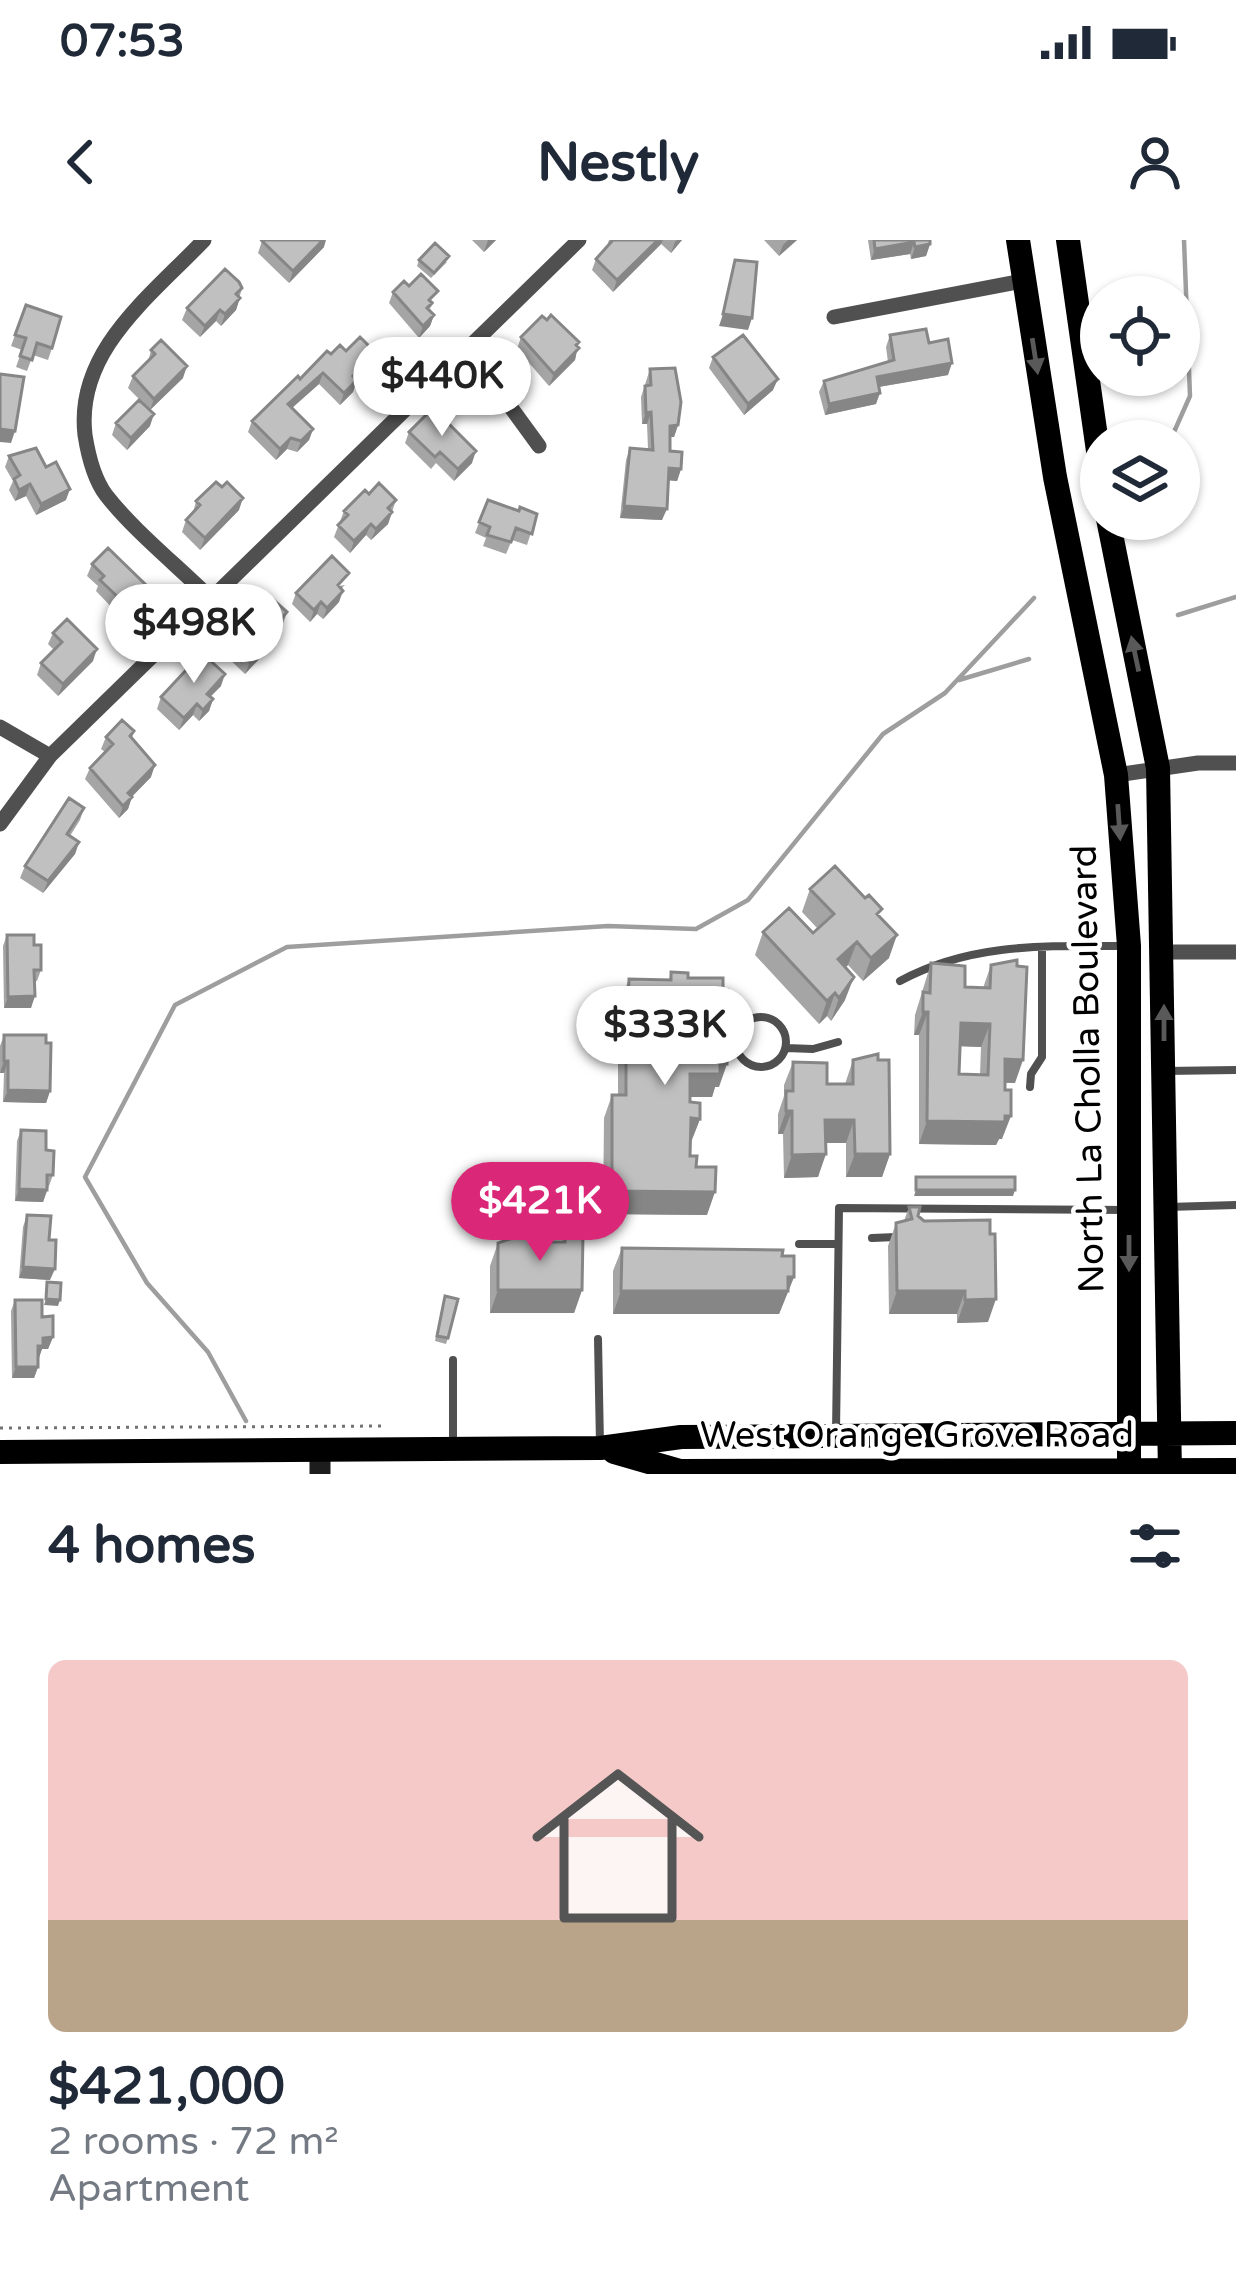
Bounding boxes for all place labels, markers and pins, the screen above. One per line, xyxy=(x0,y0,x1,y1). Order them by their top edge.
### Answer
pin: $440K xyxy=(358,337,526,439)
pin: $498K xyxy=(110,584,278,686)
pin: $333K xyxy=(581,986,749,1088)
pin: $421K xyxy=(456,1162,624,1264)

